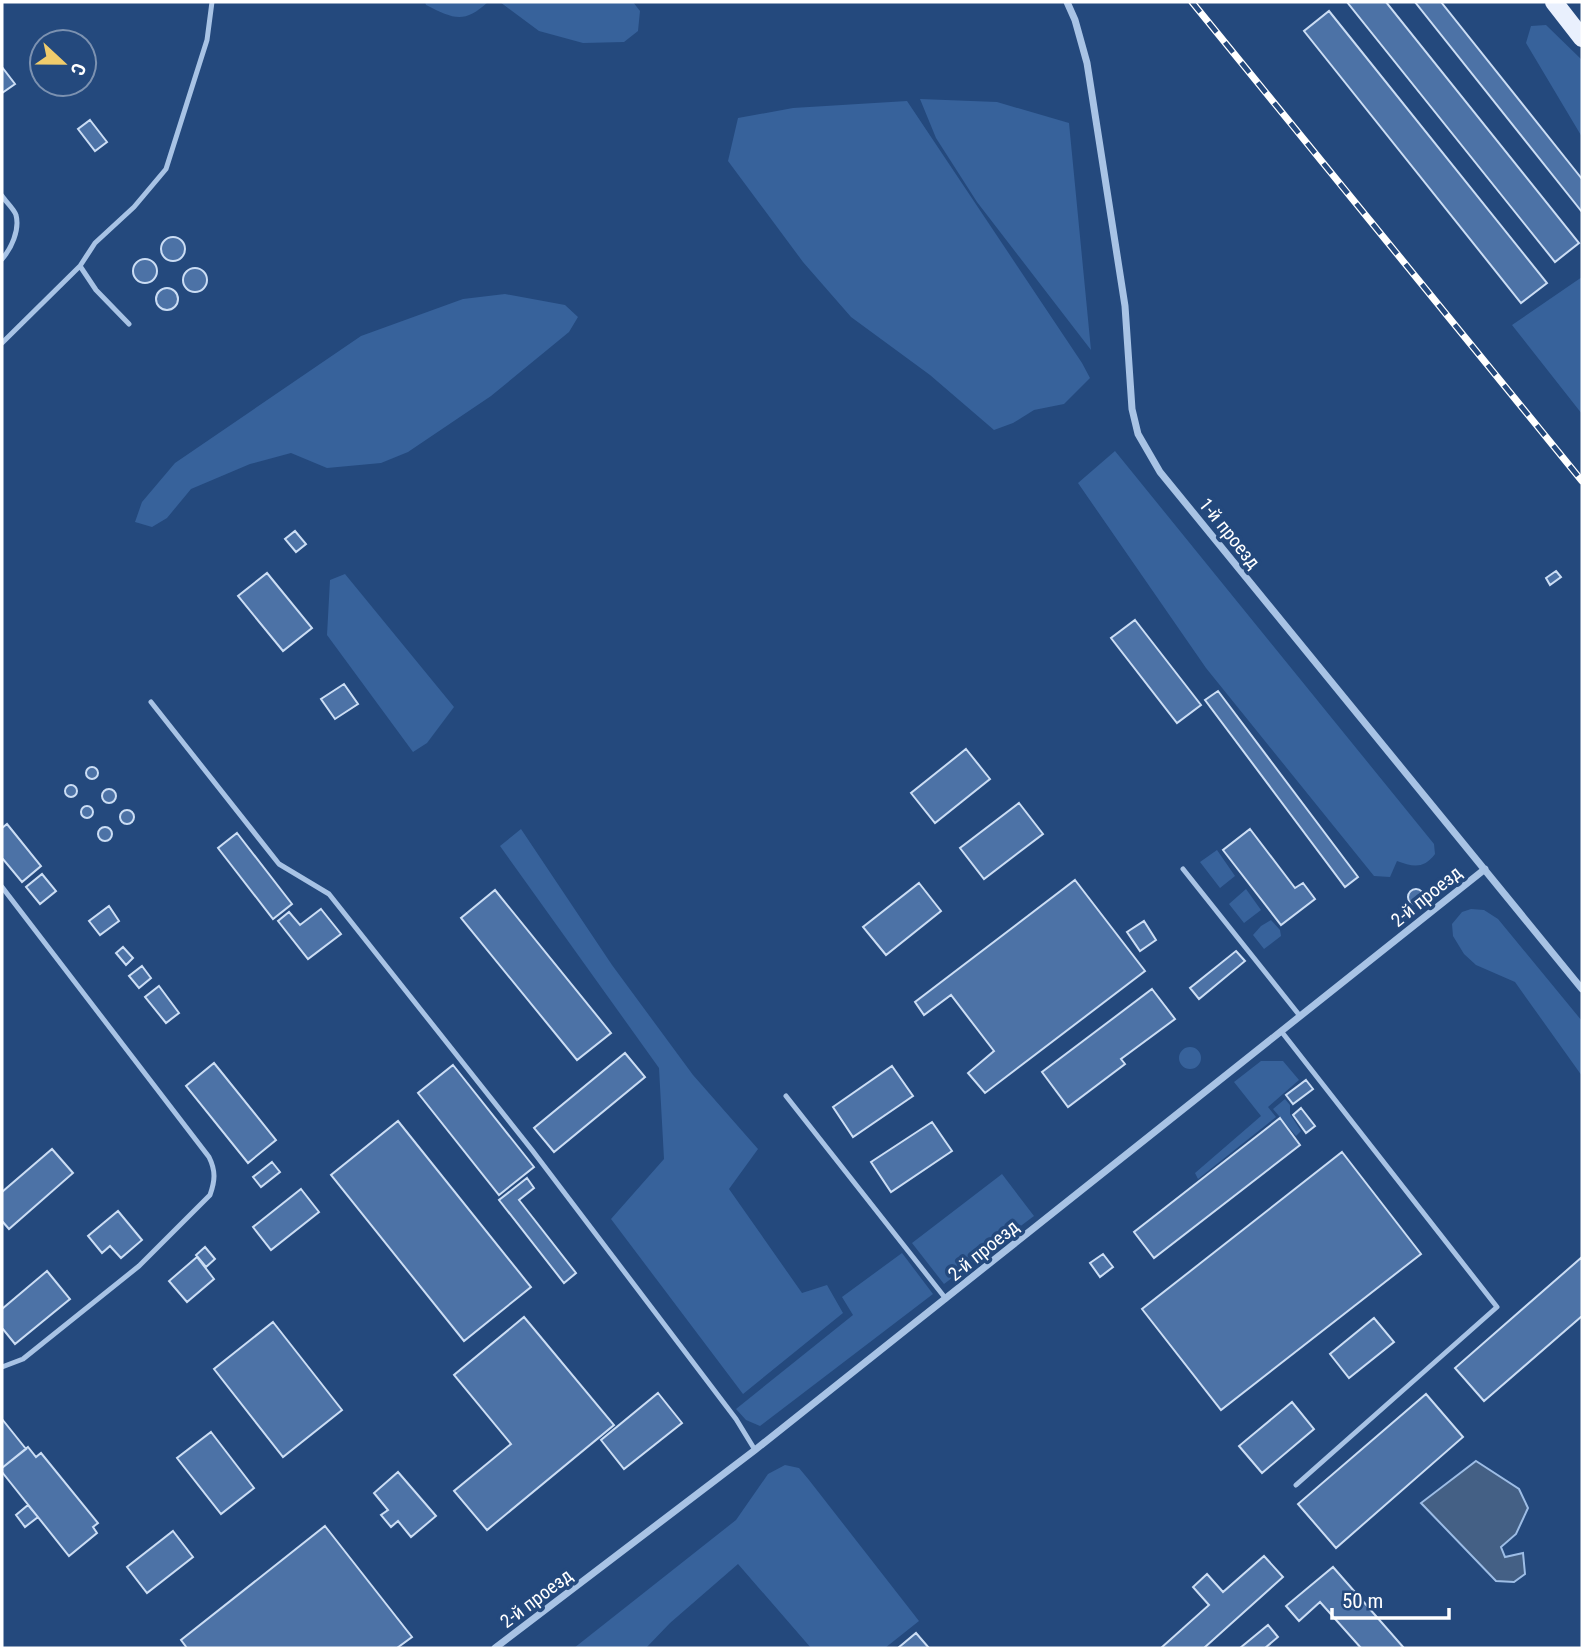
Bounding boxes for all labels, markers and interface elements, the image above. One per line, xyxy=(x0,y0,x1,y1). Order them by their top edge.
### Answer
north arrow xyxy=(28,28,98,98)
text: С xyxy=(66,60,91,79)
street label: 1-й проезд xyxy=(1194,493,1265,573)
street label: 2-й проезд xyxy=(1386,861,1466,932)
street label: 2-й проезд xyxy=(943,1215,1023,1286)
street label: 2-й проезд xyxy=(496,1564,577,1633)
scale bar xyxy=(1332,1576,1449,1620)
text: 50 m xyxy=(1342,1589,1383,1613)

